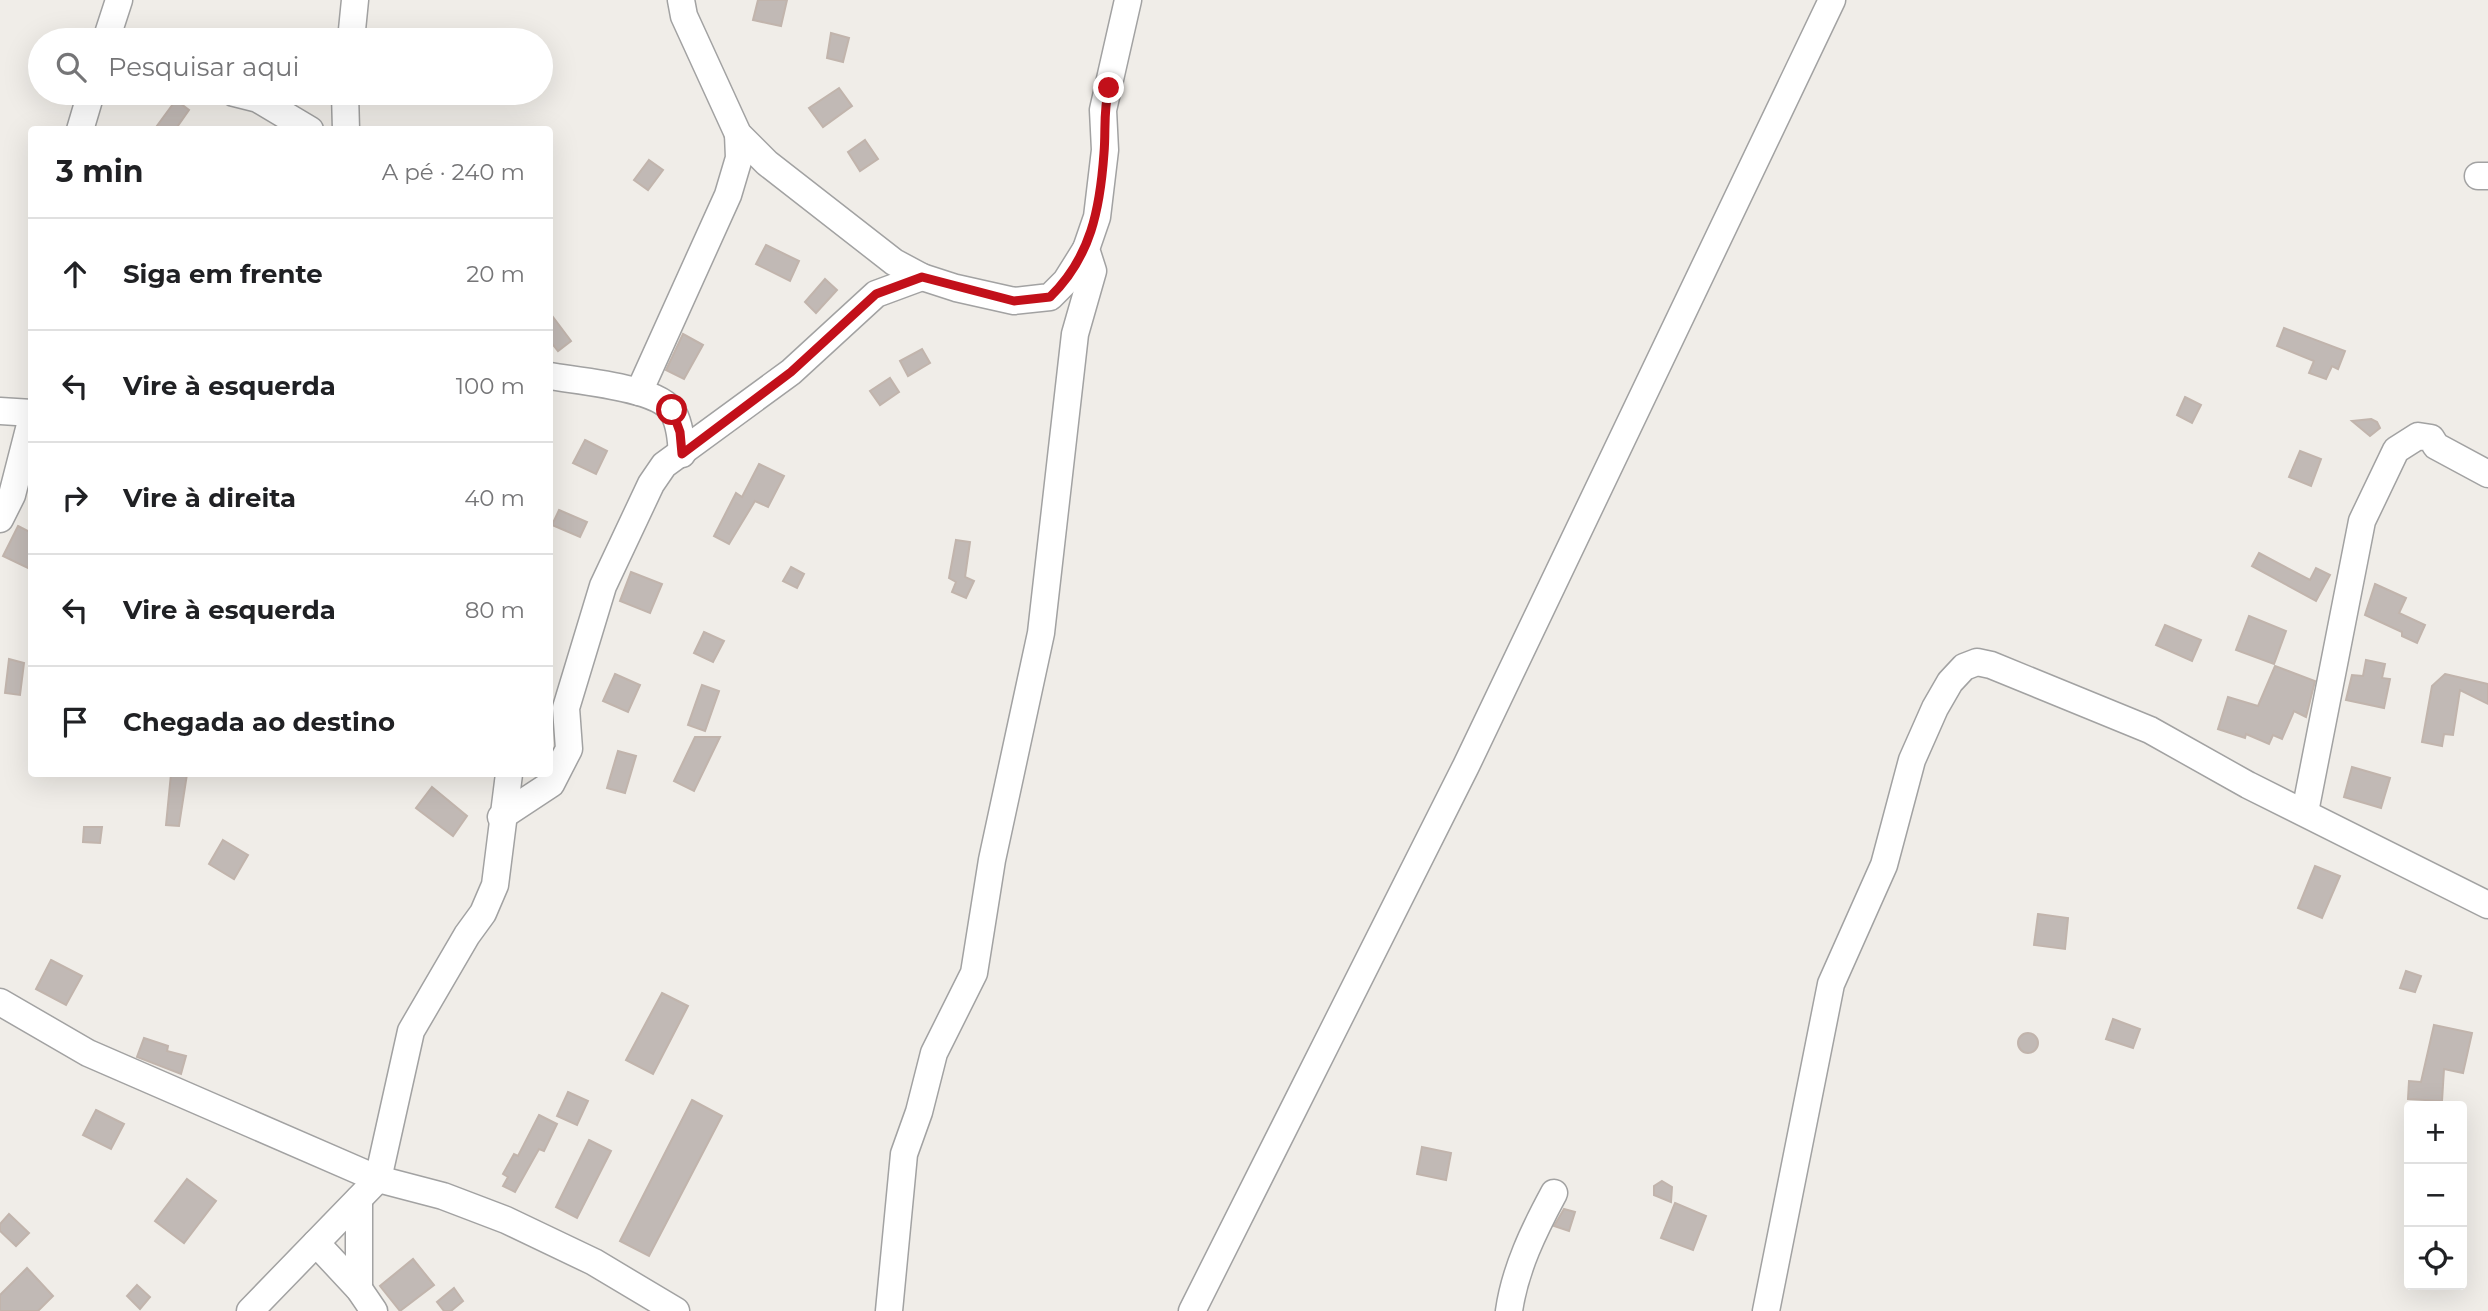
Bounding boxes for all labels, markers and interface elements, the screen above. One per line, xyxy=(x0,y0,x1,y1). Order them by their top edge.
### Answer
search box xyxy=(28,28,553,105)
icon: search xyxy=(52,48,90,86)
text: Pesquisar aqui xyxy=(108,51,300,83)
route end xyxy=(1093,72,1124,103)
text: 3 min xyxy=(56,153,143,190)
text: A pé · 240 m xyxy=(382,158,525,186)
icon: ahead xyxy=(56,255,94,293)
text: Siga em frente xyxy=(123,258,323,290)
text: 20 m xyxy=(466,260,525,288)
icon: left xyxy=(56,367,94,405)
text: Vire à esquerda xyxy=(123,370,336,402)
text: 100 m xyxy=(456,372,525,400)
route start xyxy=(656,394,687,425)
icon: right xyxy=(56,479,94,517)
text: Vire à direita xyxy=(123,482,296,514)
text: 40 m xyxy=(464,484,525,512)
icon: left xyxy=(56,591,94,629)
text: Vire à esquerda xyxy=(123,594,336,626)
text: 80 m xyxy=(465,596,525,624)
icon: arrive xyxy=(56,703,94,741)
text: Chegada ao destino xyxy=(123,706,395,738)
map controls xyxy=(2404,1101,2467,1290)
button: + xyxy=(2404,1101,2467,1164)
button: − xyxy=(2404,1164,2467,1227)
button: locate xyxy=(2404,1227,2467,1290)

